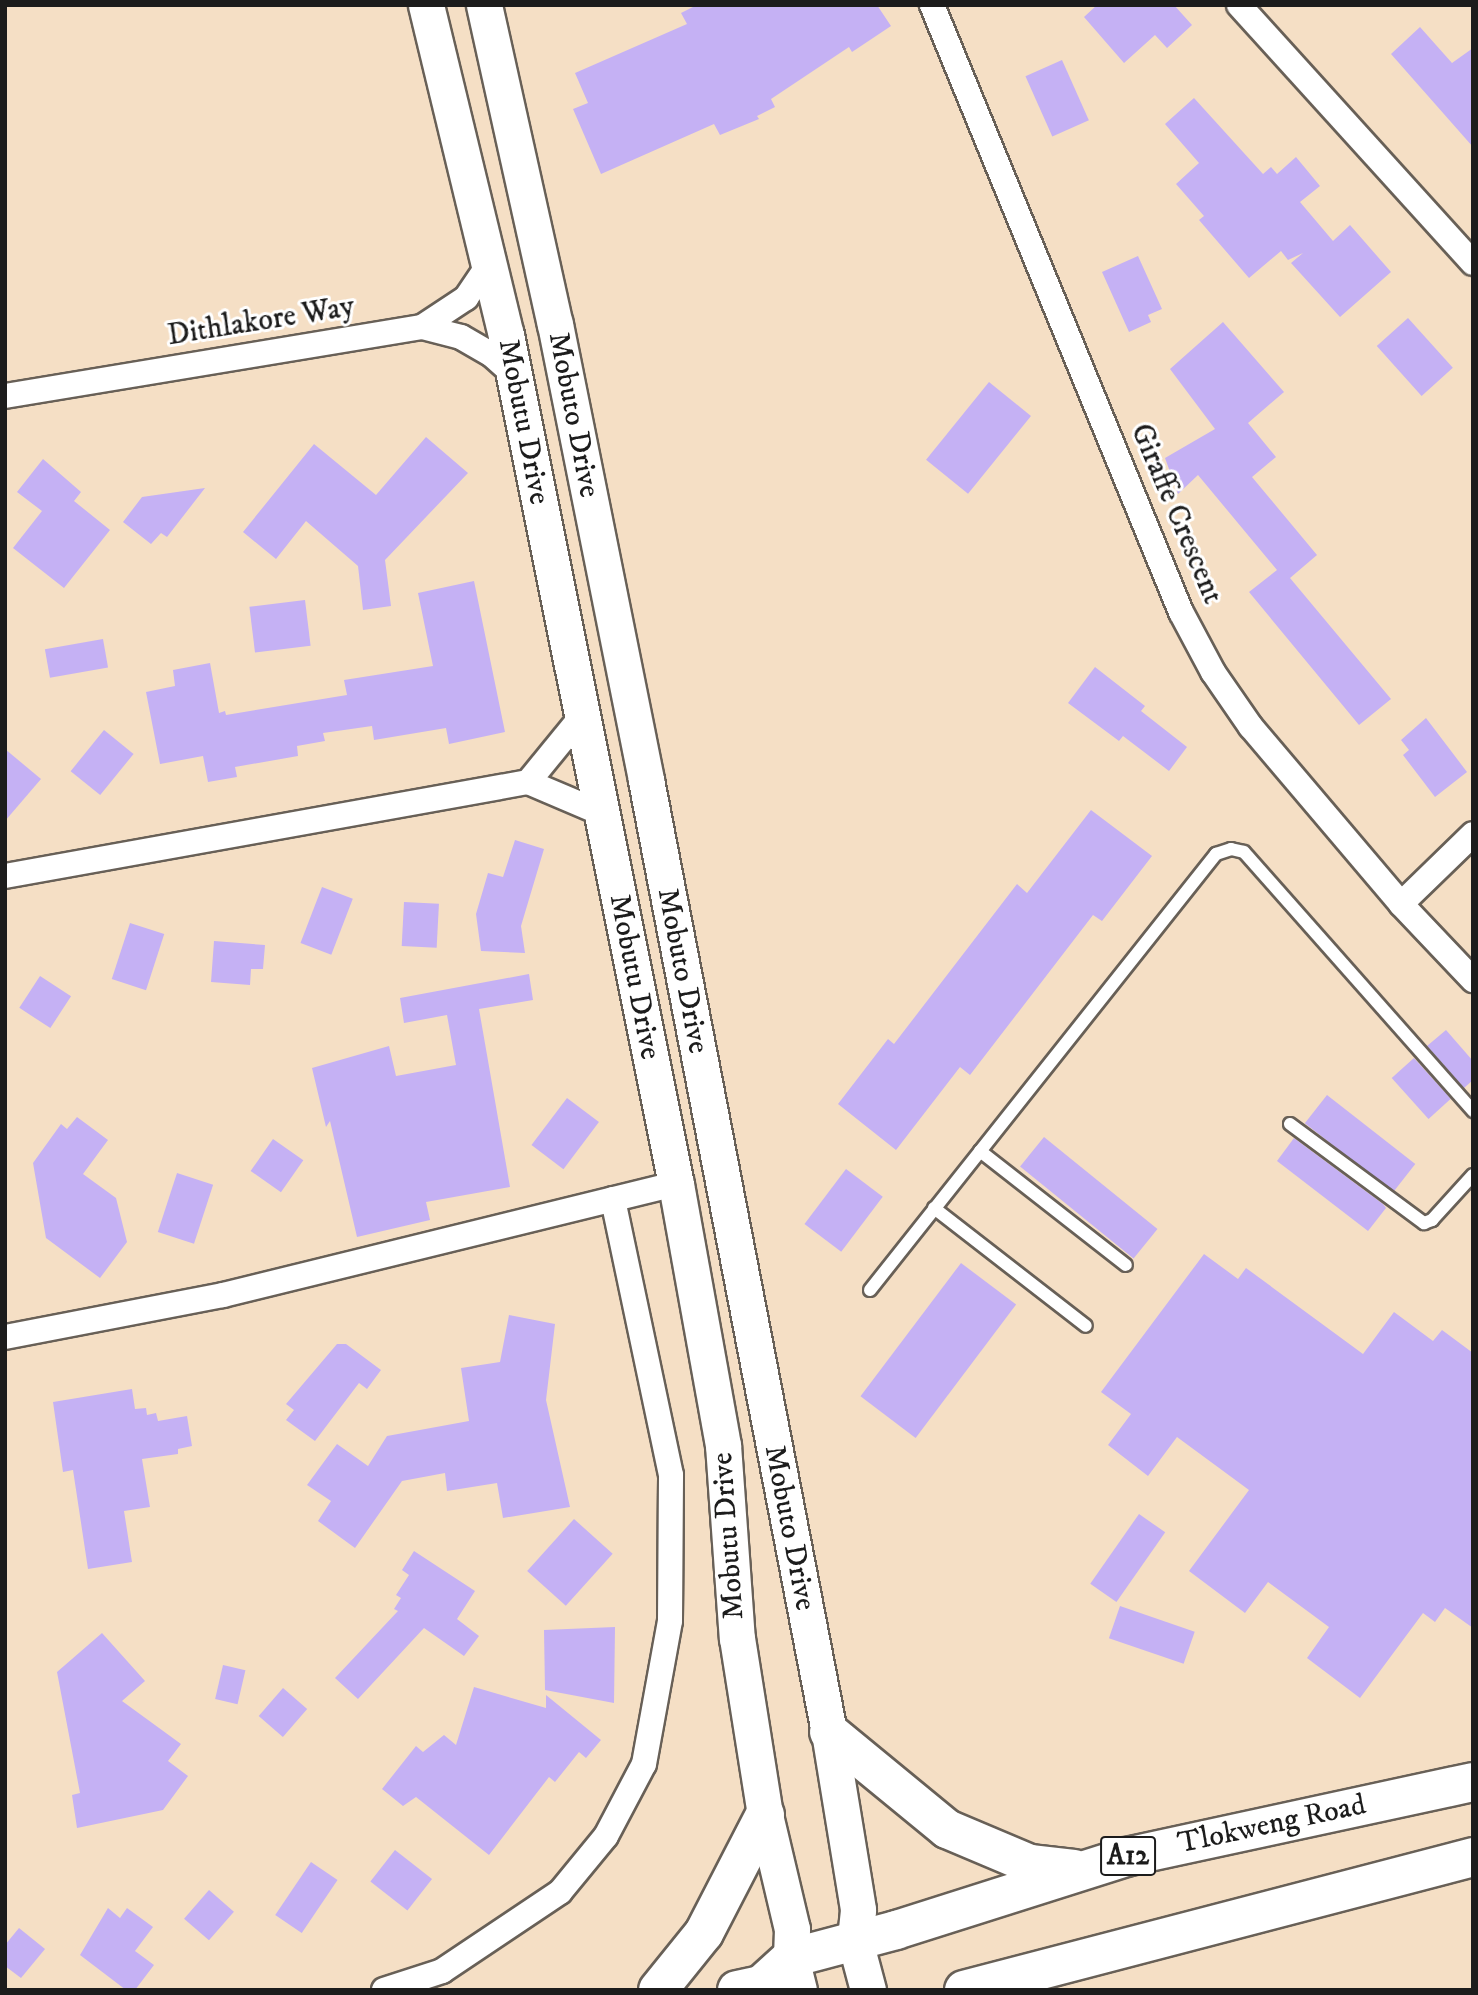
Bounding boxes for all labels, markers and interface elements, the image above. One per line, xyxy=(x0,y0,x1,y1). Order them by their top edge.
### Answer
street label: Dithlakore Way xyxy=(165,289,357,355)
street label: Mobuto Drive xyxy=(539,329,607,501)
street label: Mobutu Drive xyxy=(489,336,557,508)
street label: Giraffe Crescent xyxy=(1122,419,1230,609)
street label: Mobuto Drive xyxy=(648,885,716,1057)
street label: Mobutu Drive xyxy=(600,891,668,1063)
street label: Mobuto Drive xyxy=(755,1442,823,1614)
street label: Mobutu Drive xyxy=(705,1451,753,1621)
street label: Tlokweng Road xyxy=(1175,1787,1369,1863)
road number: A12 xyxy=(1100,1832,1156,1881)

